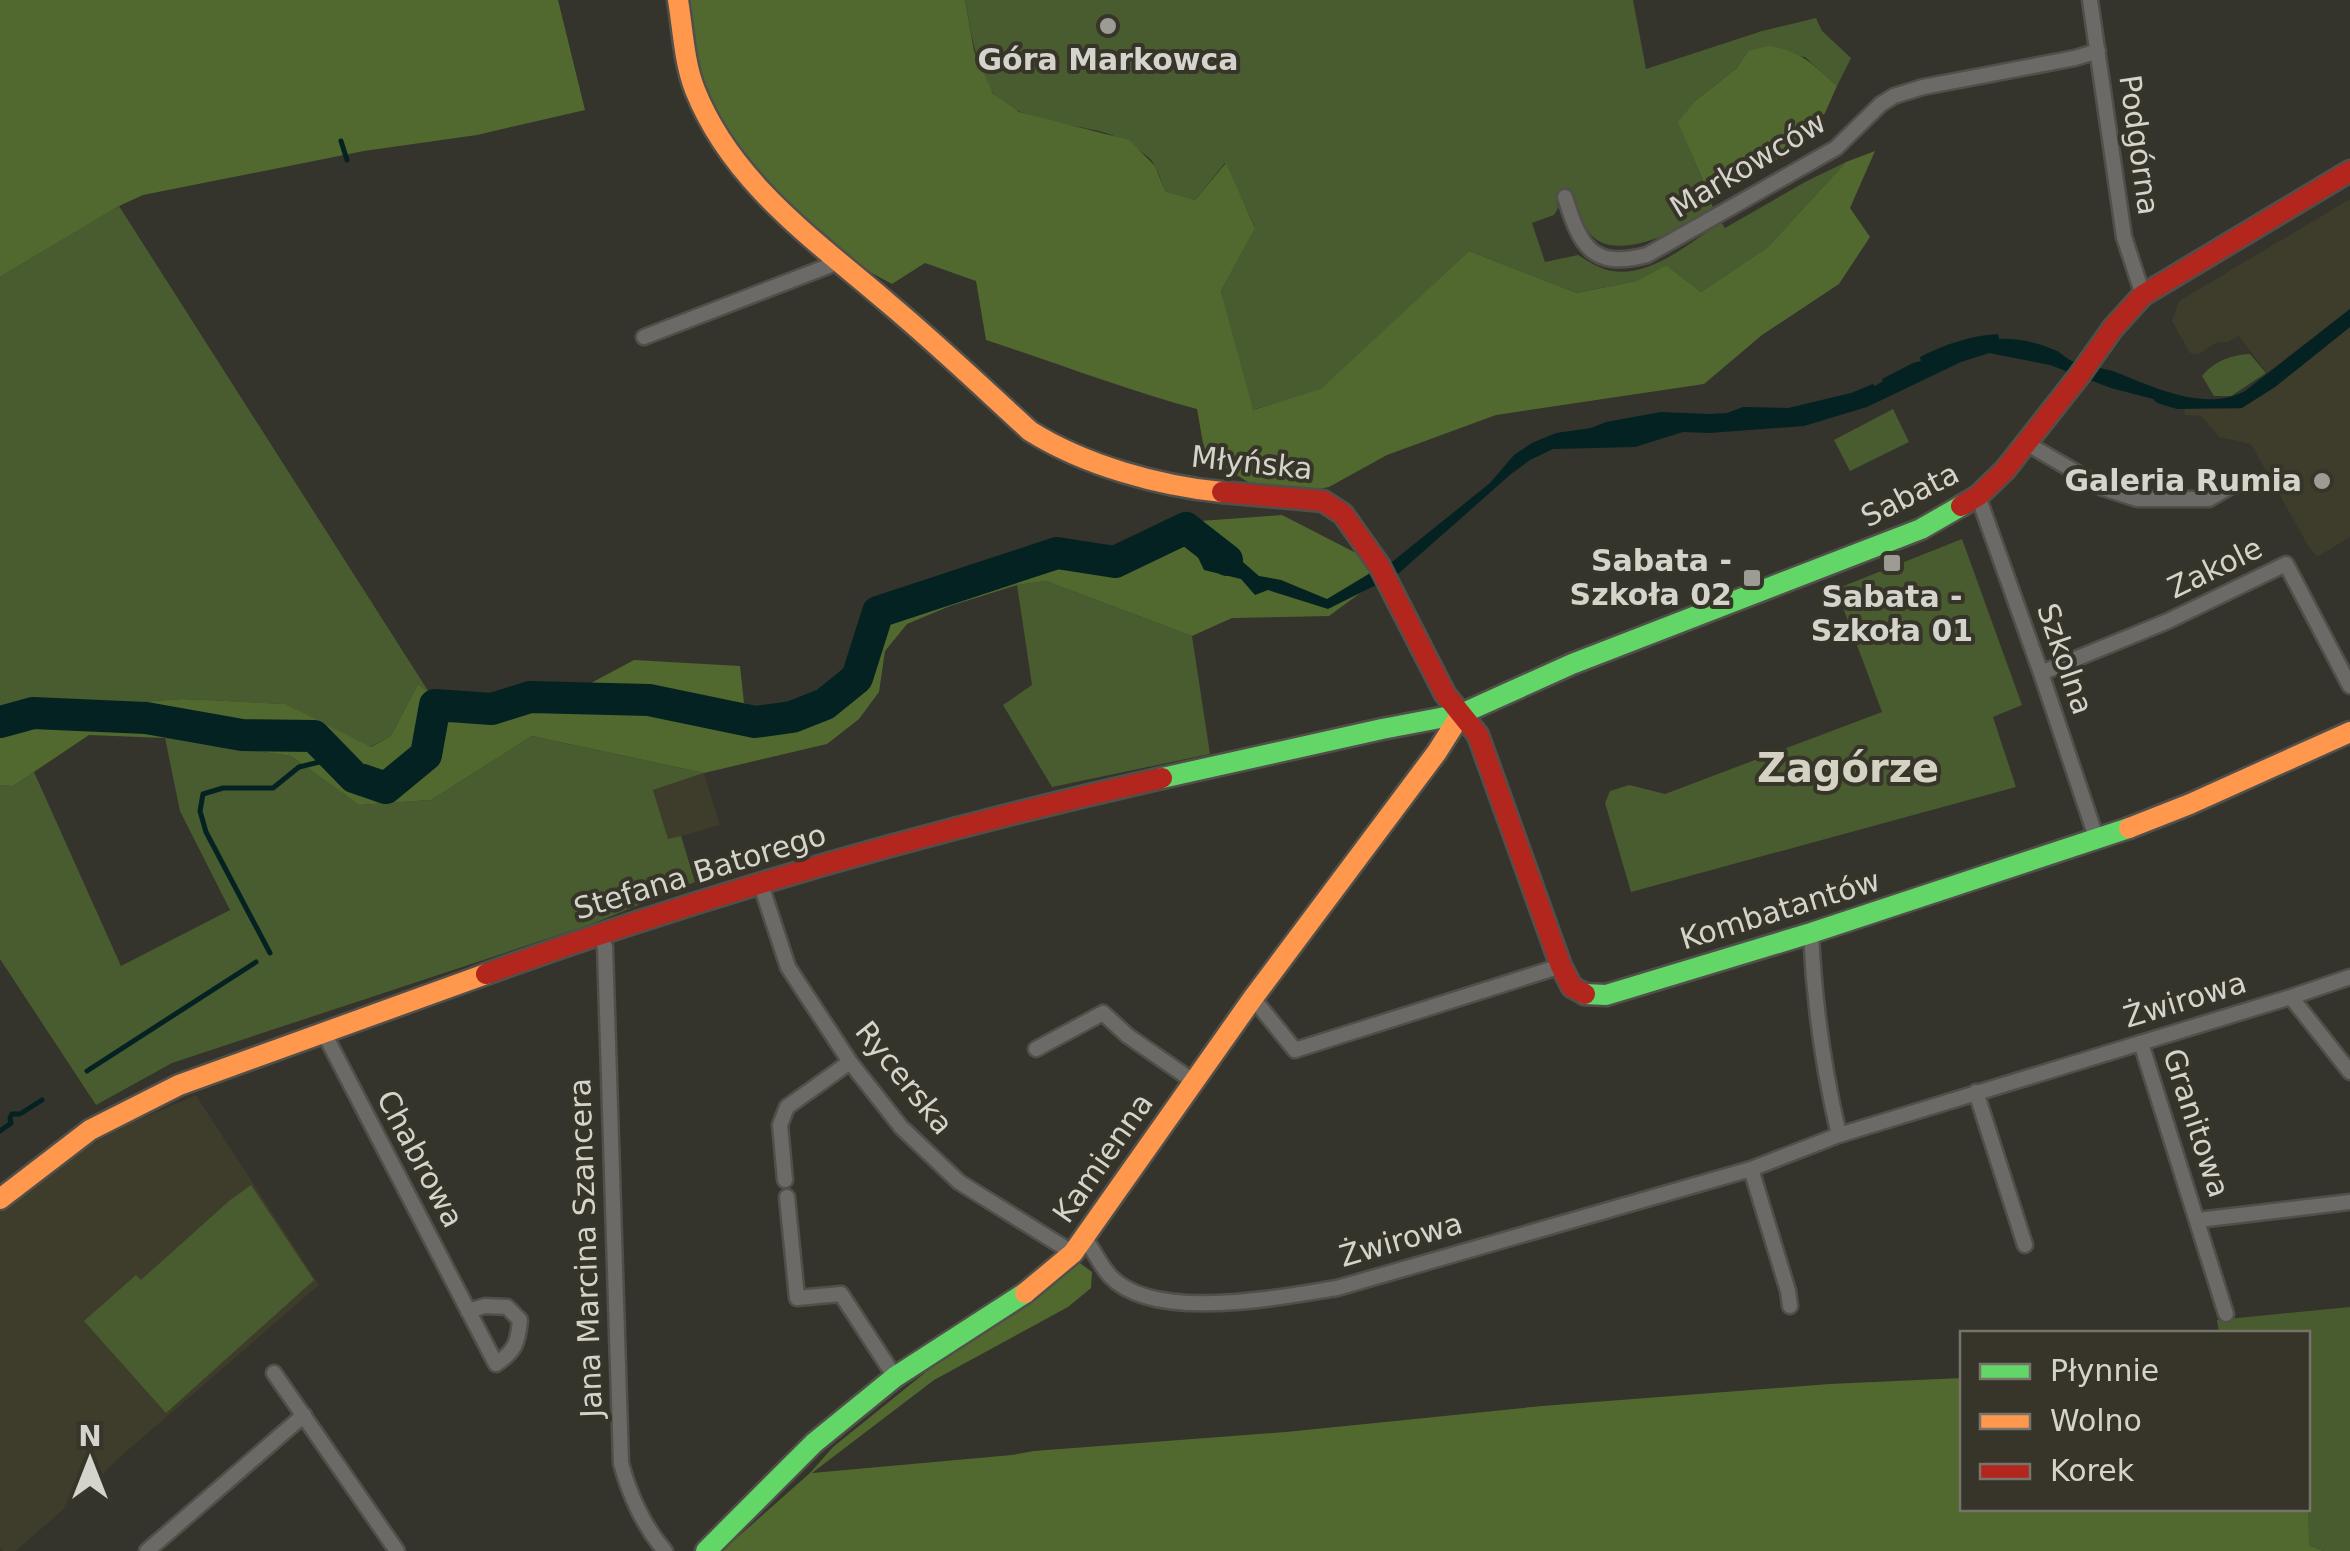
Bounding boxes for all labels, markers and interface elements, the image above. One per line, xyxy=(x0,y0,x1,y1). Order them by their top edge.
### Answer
marker: Góra Markowca xyxy=(1097,15,1119,37)
place label: Góra Markowca xyxy=(977,42,1239,77)
street label: Podgórna xyxy=(2112,73,2167,217)
street label: Markowców xyxy=(1664,104,1832,225)
street label: Młyńska xyxy=(1190,439,1315,486)
street label: Sabata xyxy=(1855,455,1964,534)
place label: Galeria Rumia xyxy=(2064,463,2302,498)
marker: Galeria Rumia xyxy=(2311,470,2333,492)
street label: Zakole xyxy=(2162,530,2268,605)
place label: Sabata - Szkoła 02 xyxy=(1570,543,1732,612)
marker: Sabata - Szkoła 01 xyxy=(1881,552,1903,574)
marker: Sabata - Szkoła 02 xyxy=(1741,567,1763,589)
place label: Sabata - Szkoła 01 xyxy=(1811,579,1973,648)
street label: Szkolna xyxy=(2030,599,2101,719)
district label: Zagórze xyxy=(1757,745,1939,791)
street label: Stefana Batorego xyxy=(570,817,830,927)
street label: Kombatantów xyxy=(1676,863,1884,957)
street label: Żwirowa xyxy=(2119,964,2250,1035)
street label: Rycerska xyxy=(848,1014,961,1141)
street label: Granitowa xyxy=(2156,1044,2237,1202)
street label: Jana Marcina Szancera xyxy=(562,1078,609,1420)
street label: Chabrowa xyxy=(370,1084,471,1233)
street label: Kamienna xyxy=(1045,1086,1160,1229)
street label: Żwirowa xyxy=(1335,1205,1466,1274)
legend xyxy=(1960,1331,2310,1511)
text: Płynnie xyxy=(2050,1353,2159,1388)
text: Wolno xyxy=(2050,1403,2142,1438)
north arrow xyxy=(40,1411,140,1511)
text: N xyxy=(78,1420,102,1453)
text: Korek xyxy=(2050,1453,2135,1488)

